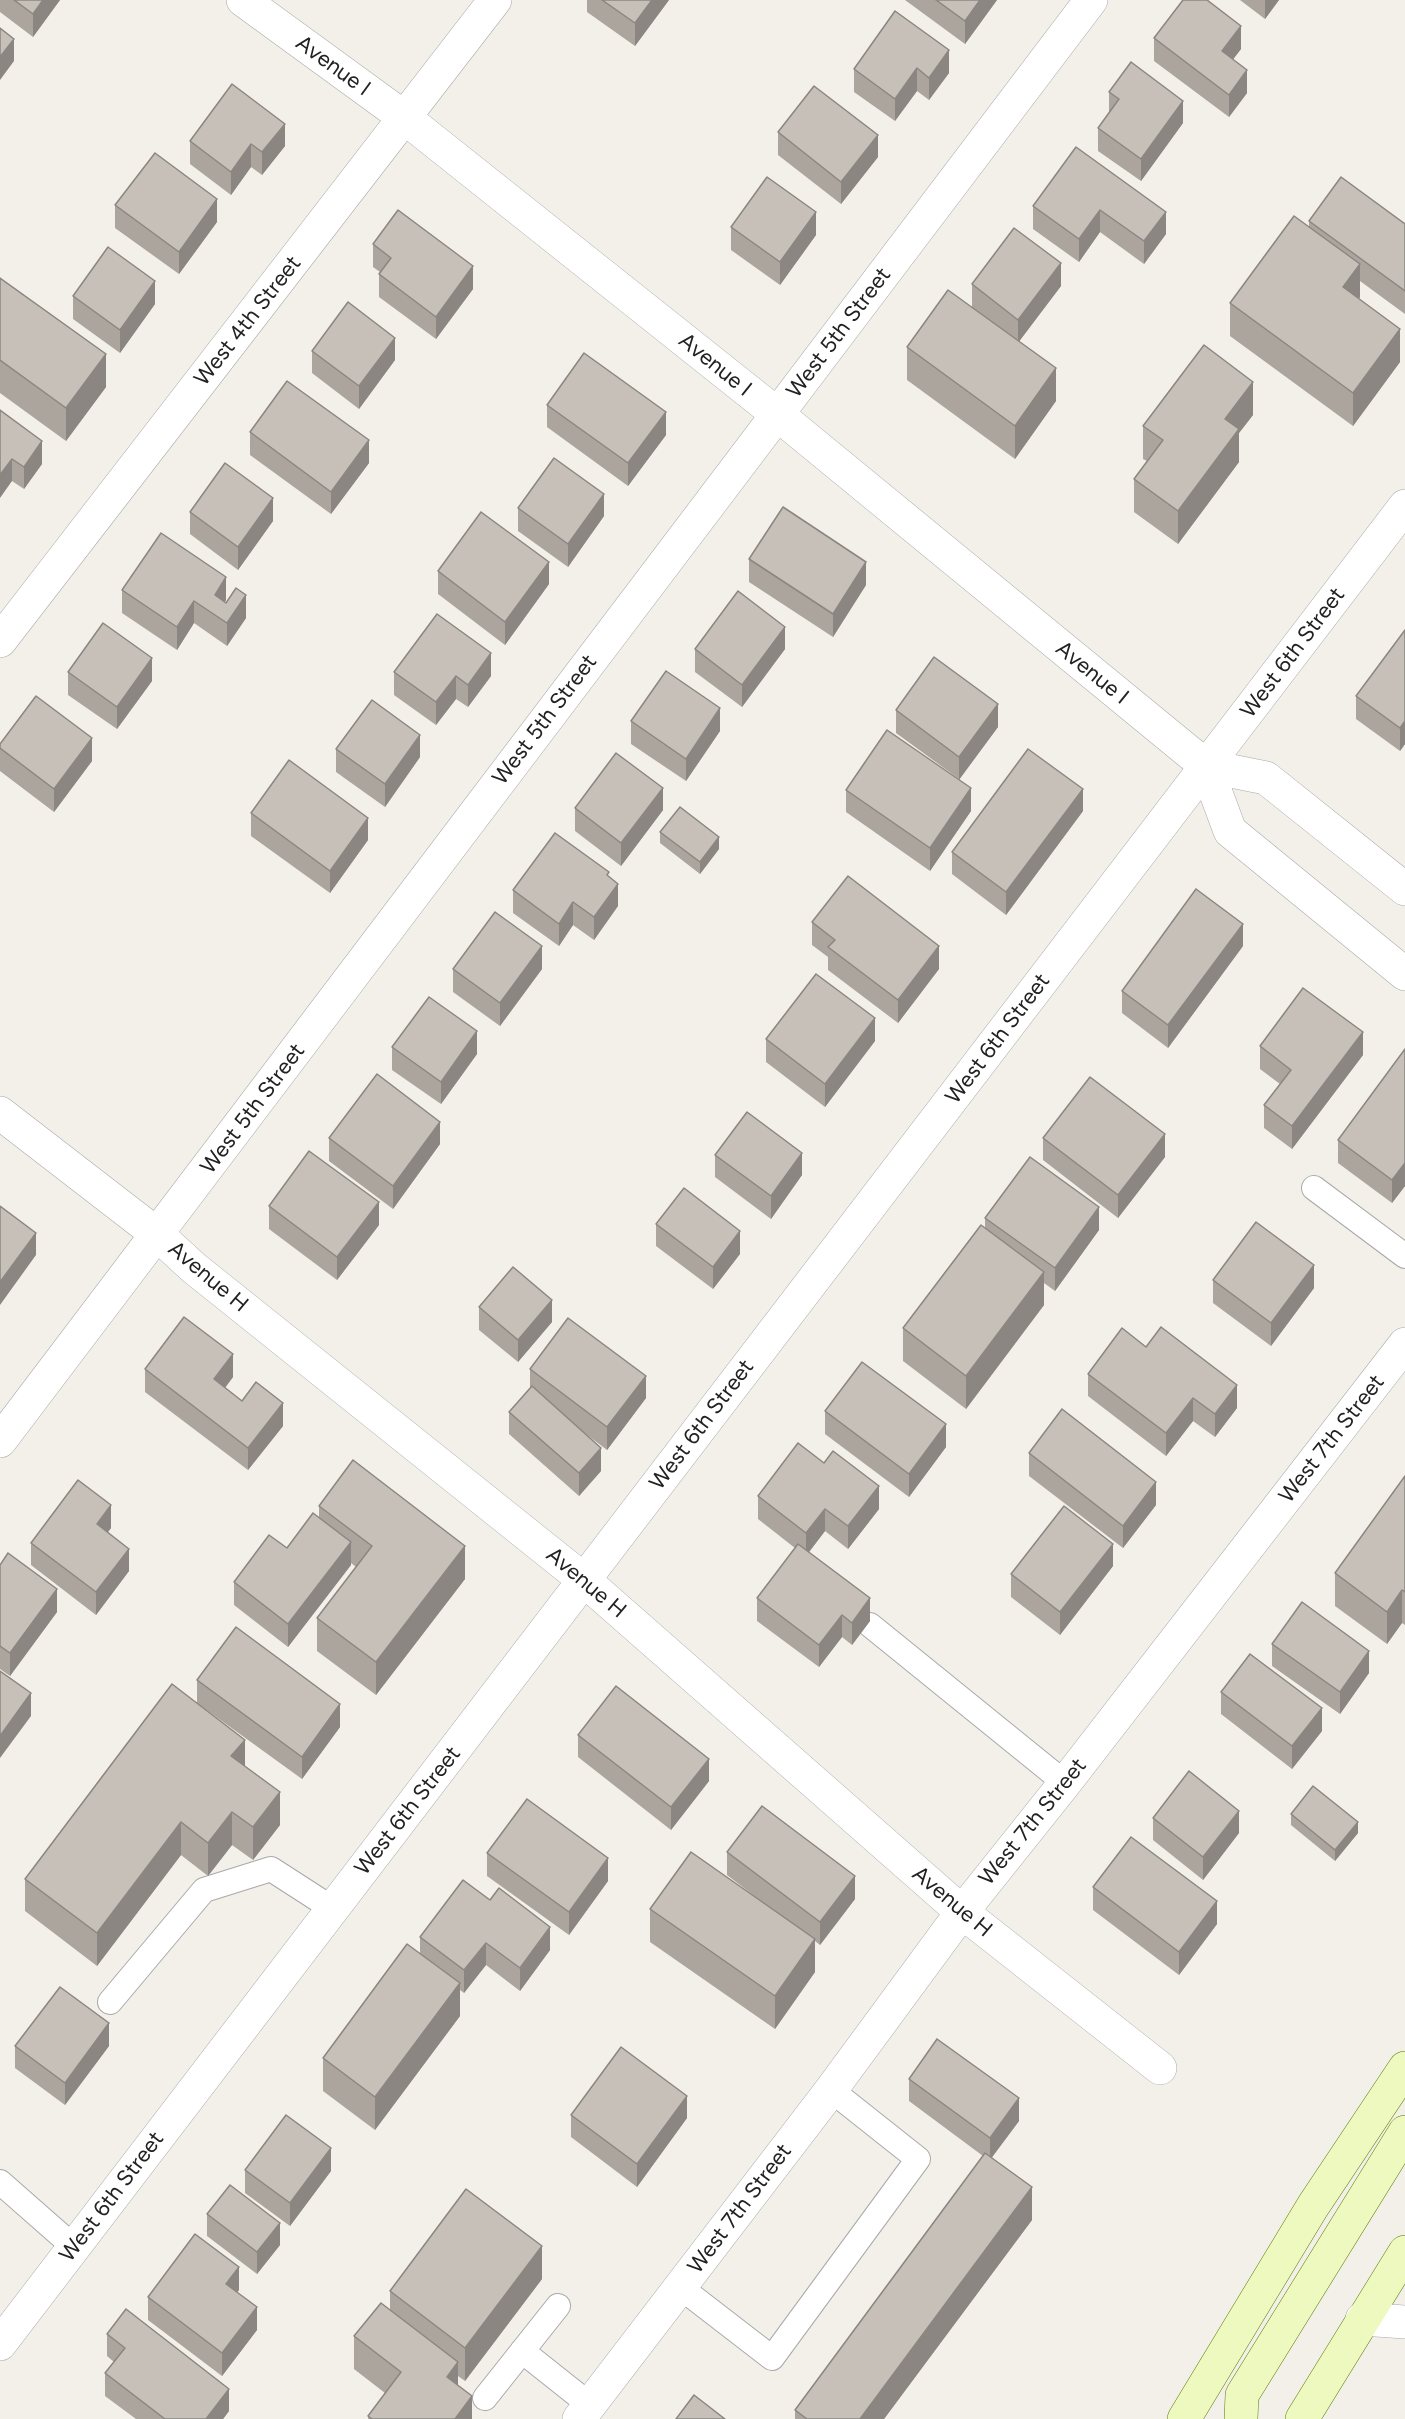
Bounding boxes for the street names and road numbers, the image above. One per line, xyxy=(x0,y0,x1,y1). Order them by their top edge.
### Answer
street label: Avenue I xyxy=(291,30,375,102)
street label: West 4th Street xyxy=(189,251,307,391)
street label: West 5th Street xyxy=(781,263,897,403)
street label: Avenue I xyxy=(673,328,757,402)
street label: West 6th Street xyxy=(1235,583,1351,723)
street label: Avenue I xyxy=(1050,636,1134,710)
street label: West 5th Street xyxy=(487,650,603,790)
street label: West 6th Street xyxy=(940,969,1056,1109)
street label: West 5th Street xyxy=(195,1039,311,1179)
street label: Avenue H xyxy=(163,1236,253,1318)
street label: West 6th Street xyxy=(644,1355,760,1495)
street label: West 7th Street xyxy=(1274,1370,1390,1508)
street label: Avenue H xyxy=(541,1542,631,1624)
street label: West 6th Street xyxy=(349,1741,467,1881)
street label: West 7th Street xyxy=(974,1753,1092,1891)
street label: Avenue H xyxy=(907,1861,997,1943)
street label: West 6th Street xyxy=(54,2127,170,2267)
street label: West 7th Street xyxy=(683,2139,797,2279)

